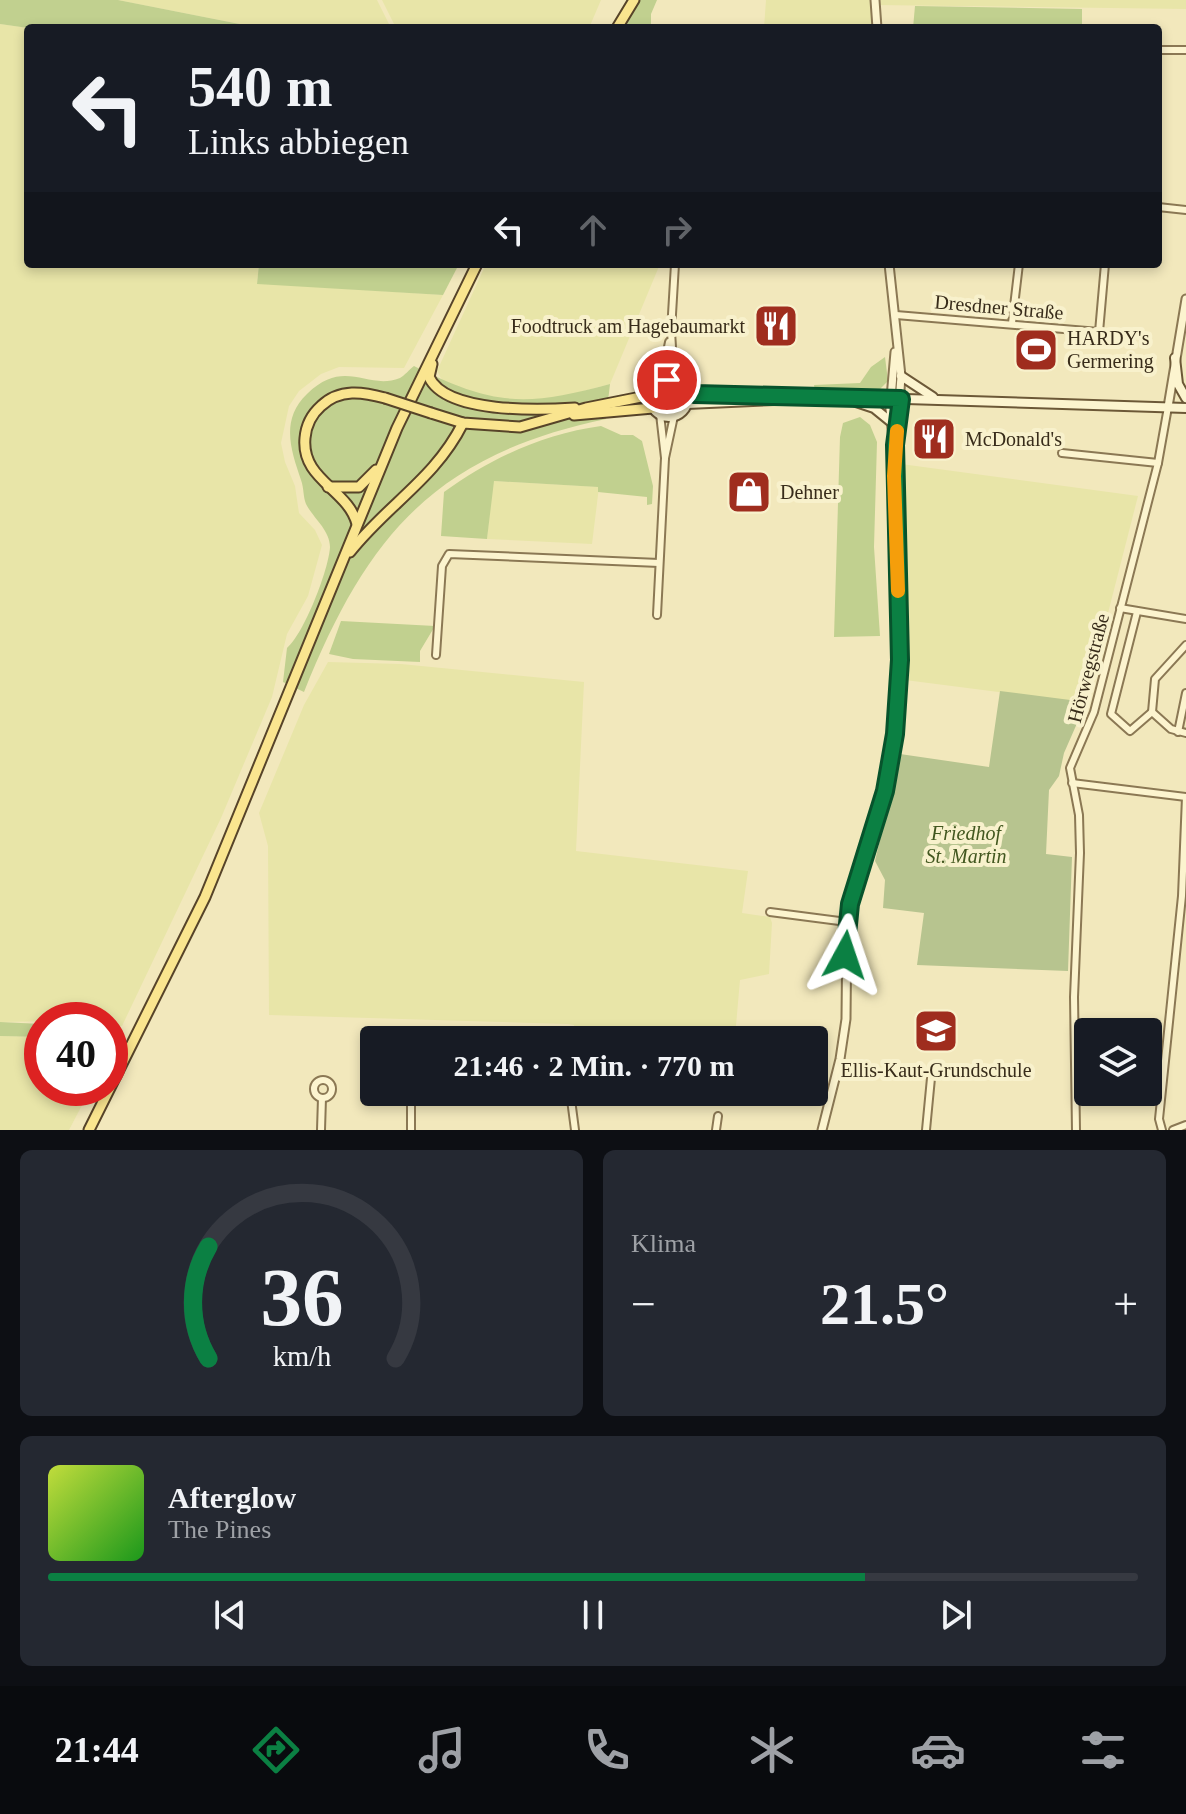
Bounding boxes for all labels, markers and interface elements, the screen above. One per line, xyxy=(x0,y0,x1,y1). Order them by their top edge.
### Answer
icon: left xyxy=(56,56,160,160)
text: 540 m xyxy=(188,56,333,118)
text: Links abbiegen xyxy=(188,122,409,162)
icon: left xyxy=(487,208,531,252)
icon: ahead xyxy=(571,208,615,252)
icon: right xyxy=(655,208,699,252)
street label: Dresdner Straße xyxy=(934,290,1065,324)
restaurant icon: Foodtruck am Hagebaumarkt xyxy=(752,302,800,350)
place label: Foodtruck am Hagebaumarkt xyxy=(511,315,745,338)
sports icon: HARDY's Germering xyxy=(1012,326,1060,374)
place label: HARDY's Germering xyxy=(1067,327,1154,373)
pin xyxy=(633,346,701,414)
icon: arrive xyxy=(645,358,689,402)
restaurant icon: McDonald's xyxy=(910,415,958,463)
place label: McDonald's xyxy=(965,428,1062,450)
shop icon: Dehner xyxy=(725,468,773,516)
place label: Dehner xyxy=(780,481,839,503)
street label: Hörwegstraße xyxy=(1063,611,1114,725)
park label: Friedhof St. Martin xyxy=(925,822,1007,867)
position arrow xyxy=(803,913,887,997)
speed limit sign: 40 xyxy=(24,1002,128,1106)
school or university icon: Ellis-Kaut-Grundschule xyxy=(912,1007,960,1055)
map controls xyxy=(1074,1018,1162,1106)
button: layers xyxy=(1074,1018,1162,1106)
text: 21:46 · 2 Min. · 770 m xyxy=(454,1049,734,1082)
place label: Ellis-Kaut-Grundschule xyxy=(840,1059,1032,1081)
text: Klima xyxy=(631,1229,696,1258)
text: 36 xyxy=(260,1251,343,1343)
text: 21.5° xyxy=(820,1271,949,1337)
text: − xyxy=(631,1280,656,1329)
text: + xyxy=(1113,1280,1138,1329)
text: km/h xyxy=(272,1341,331,1372)
text: Afterglow xyxy=(168,1481,296,1514)
text: The Pines xyxy=(168,1515,271,1544)
icon: previous xyxy=(208,1593,252,1637)
icon: pause xyxy=(571,1593,615,1637)
icon: next xyxy=(934,1593,978,1637)
icon: directions xyxy=(248,1722,304,1778)
icon: music xyxy=(414,1722,470,1778)
icon: phone xyxy=(579,1722,635,1778)
icon: climate xyxy=(744,1722,800,1778)
icon: car xyxy=(910,1722,966,1778)
icon: filters xyxy=(1075,1722,1131,1778)
text: 21:44 xyxy=(55,1730,139,1770)

